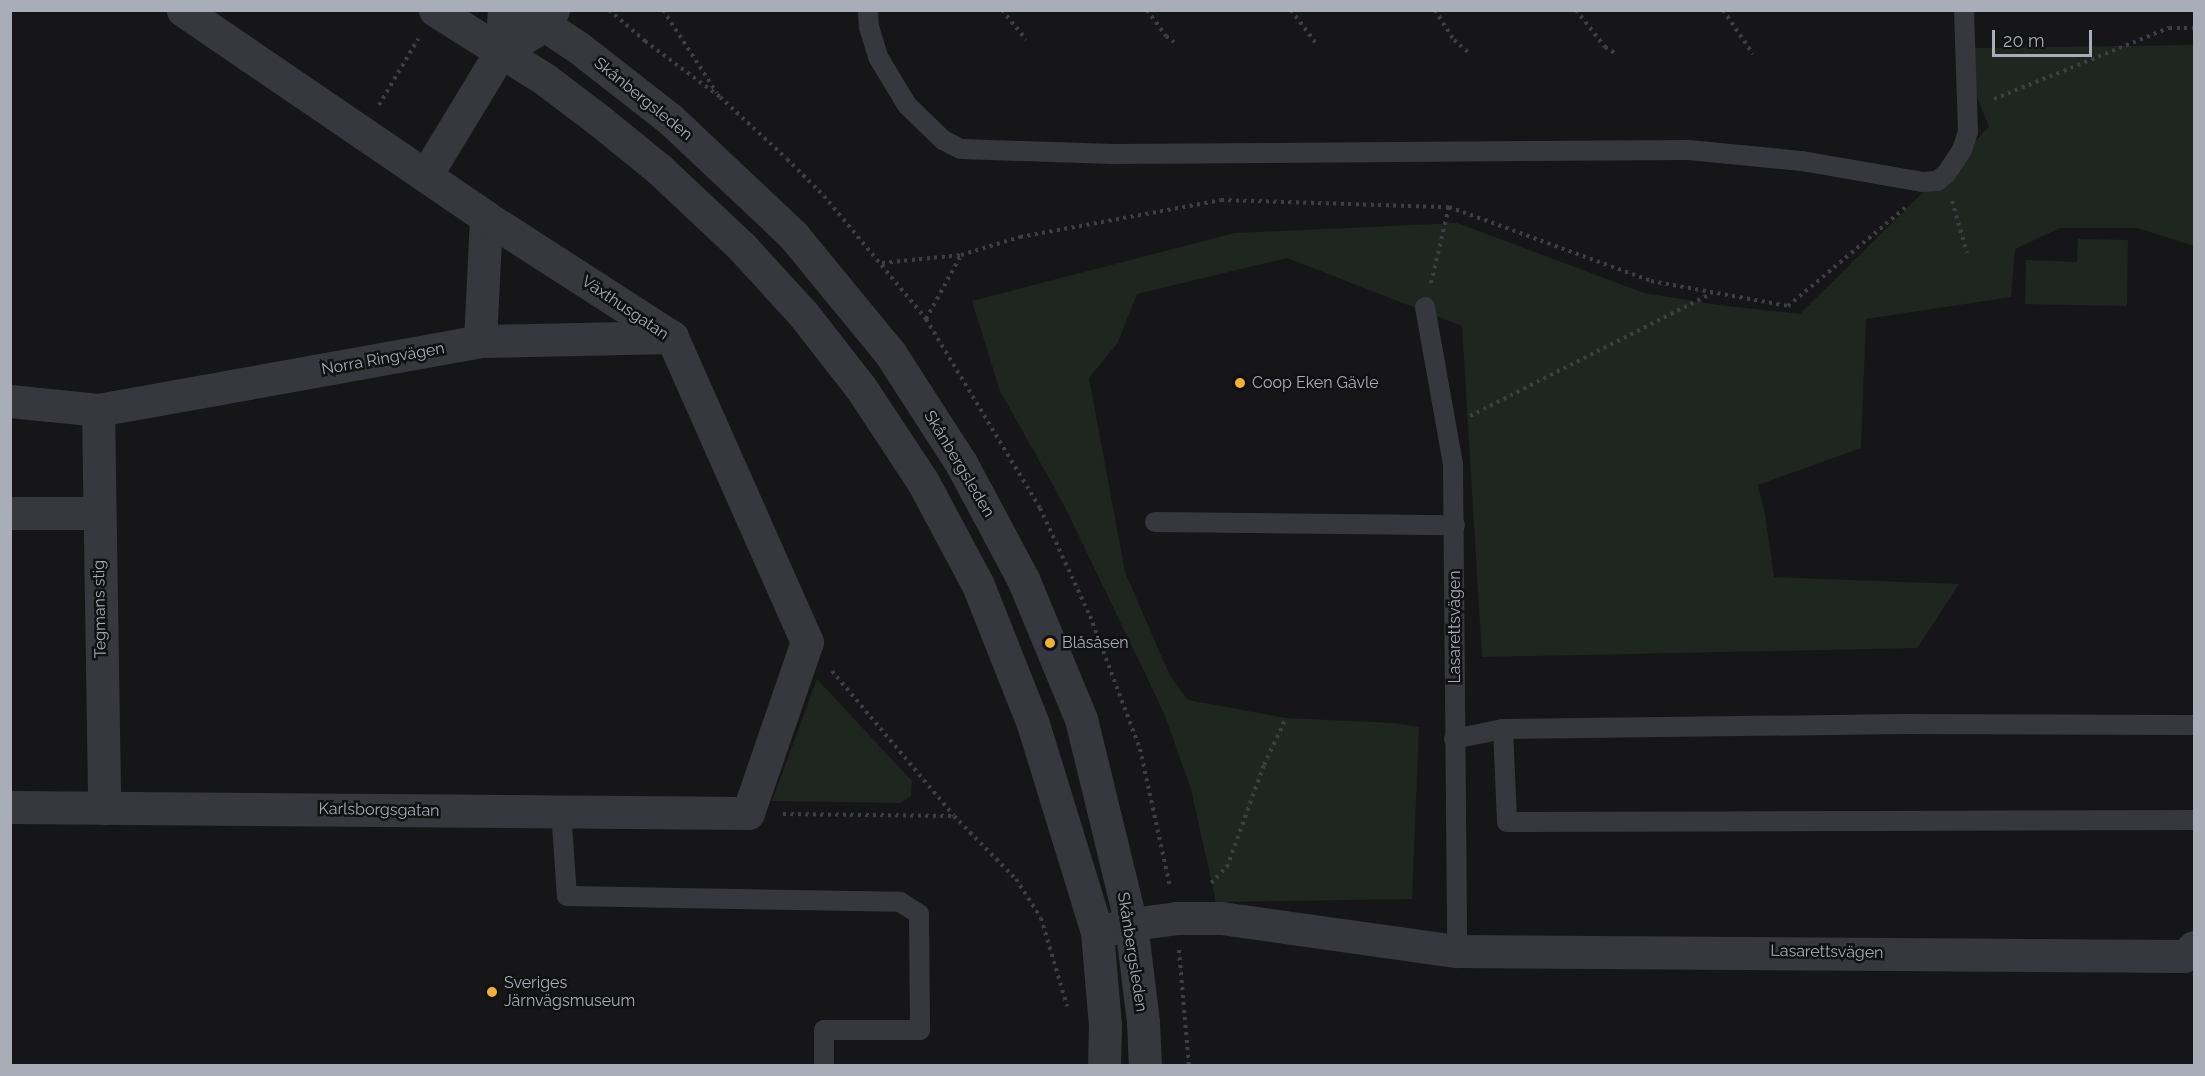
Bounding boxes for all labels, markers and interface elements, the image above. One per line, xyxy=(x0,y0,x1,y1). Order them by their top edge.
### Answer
scale bar xyxy=(1995,18,2096,56)
text: 20 m xyxy=(2003,30,2045,51)
street label: Skånbergsleden xyxy=(590,53,696,145)
street label: Växthusgatan xyxy=(578,272,672,344)
street label: Norra Ringvägen xyxy=(320,339,446,379)
place label: Coop Eken Gävle xyxy=(1252,373,1379,393)
marker: Coop Eken Gävle xyxy=(1233,376,1247,390)
street label: Skånbergsleden xyxy=(920,407,998,521)
street label: Tegmans stig xyxy=(90,560,110,658)
street label: Lasarettsvägen xyxy=(1445,570,1465,684)
place label: Blåsåsen xyxy=(1062,633,1129,653)
marker: Blåsåsen xyxy=(1043,636,1057,650)
street label: Karlsborgsgatan xyxy=(318,799,440,821)
street label: Skånbergsleden xyxy=(1113,891,1151,1013)
street label: Lasarettsvägen xyxy=(1770,941,1884,963)
place label: Sveriges Järnvägsmuseum xyxy=(504,973,635,1011)
marker: Sveriges Järnvägsmuseum xyxy=(485,985,499,999)

